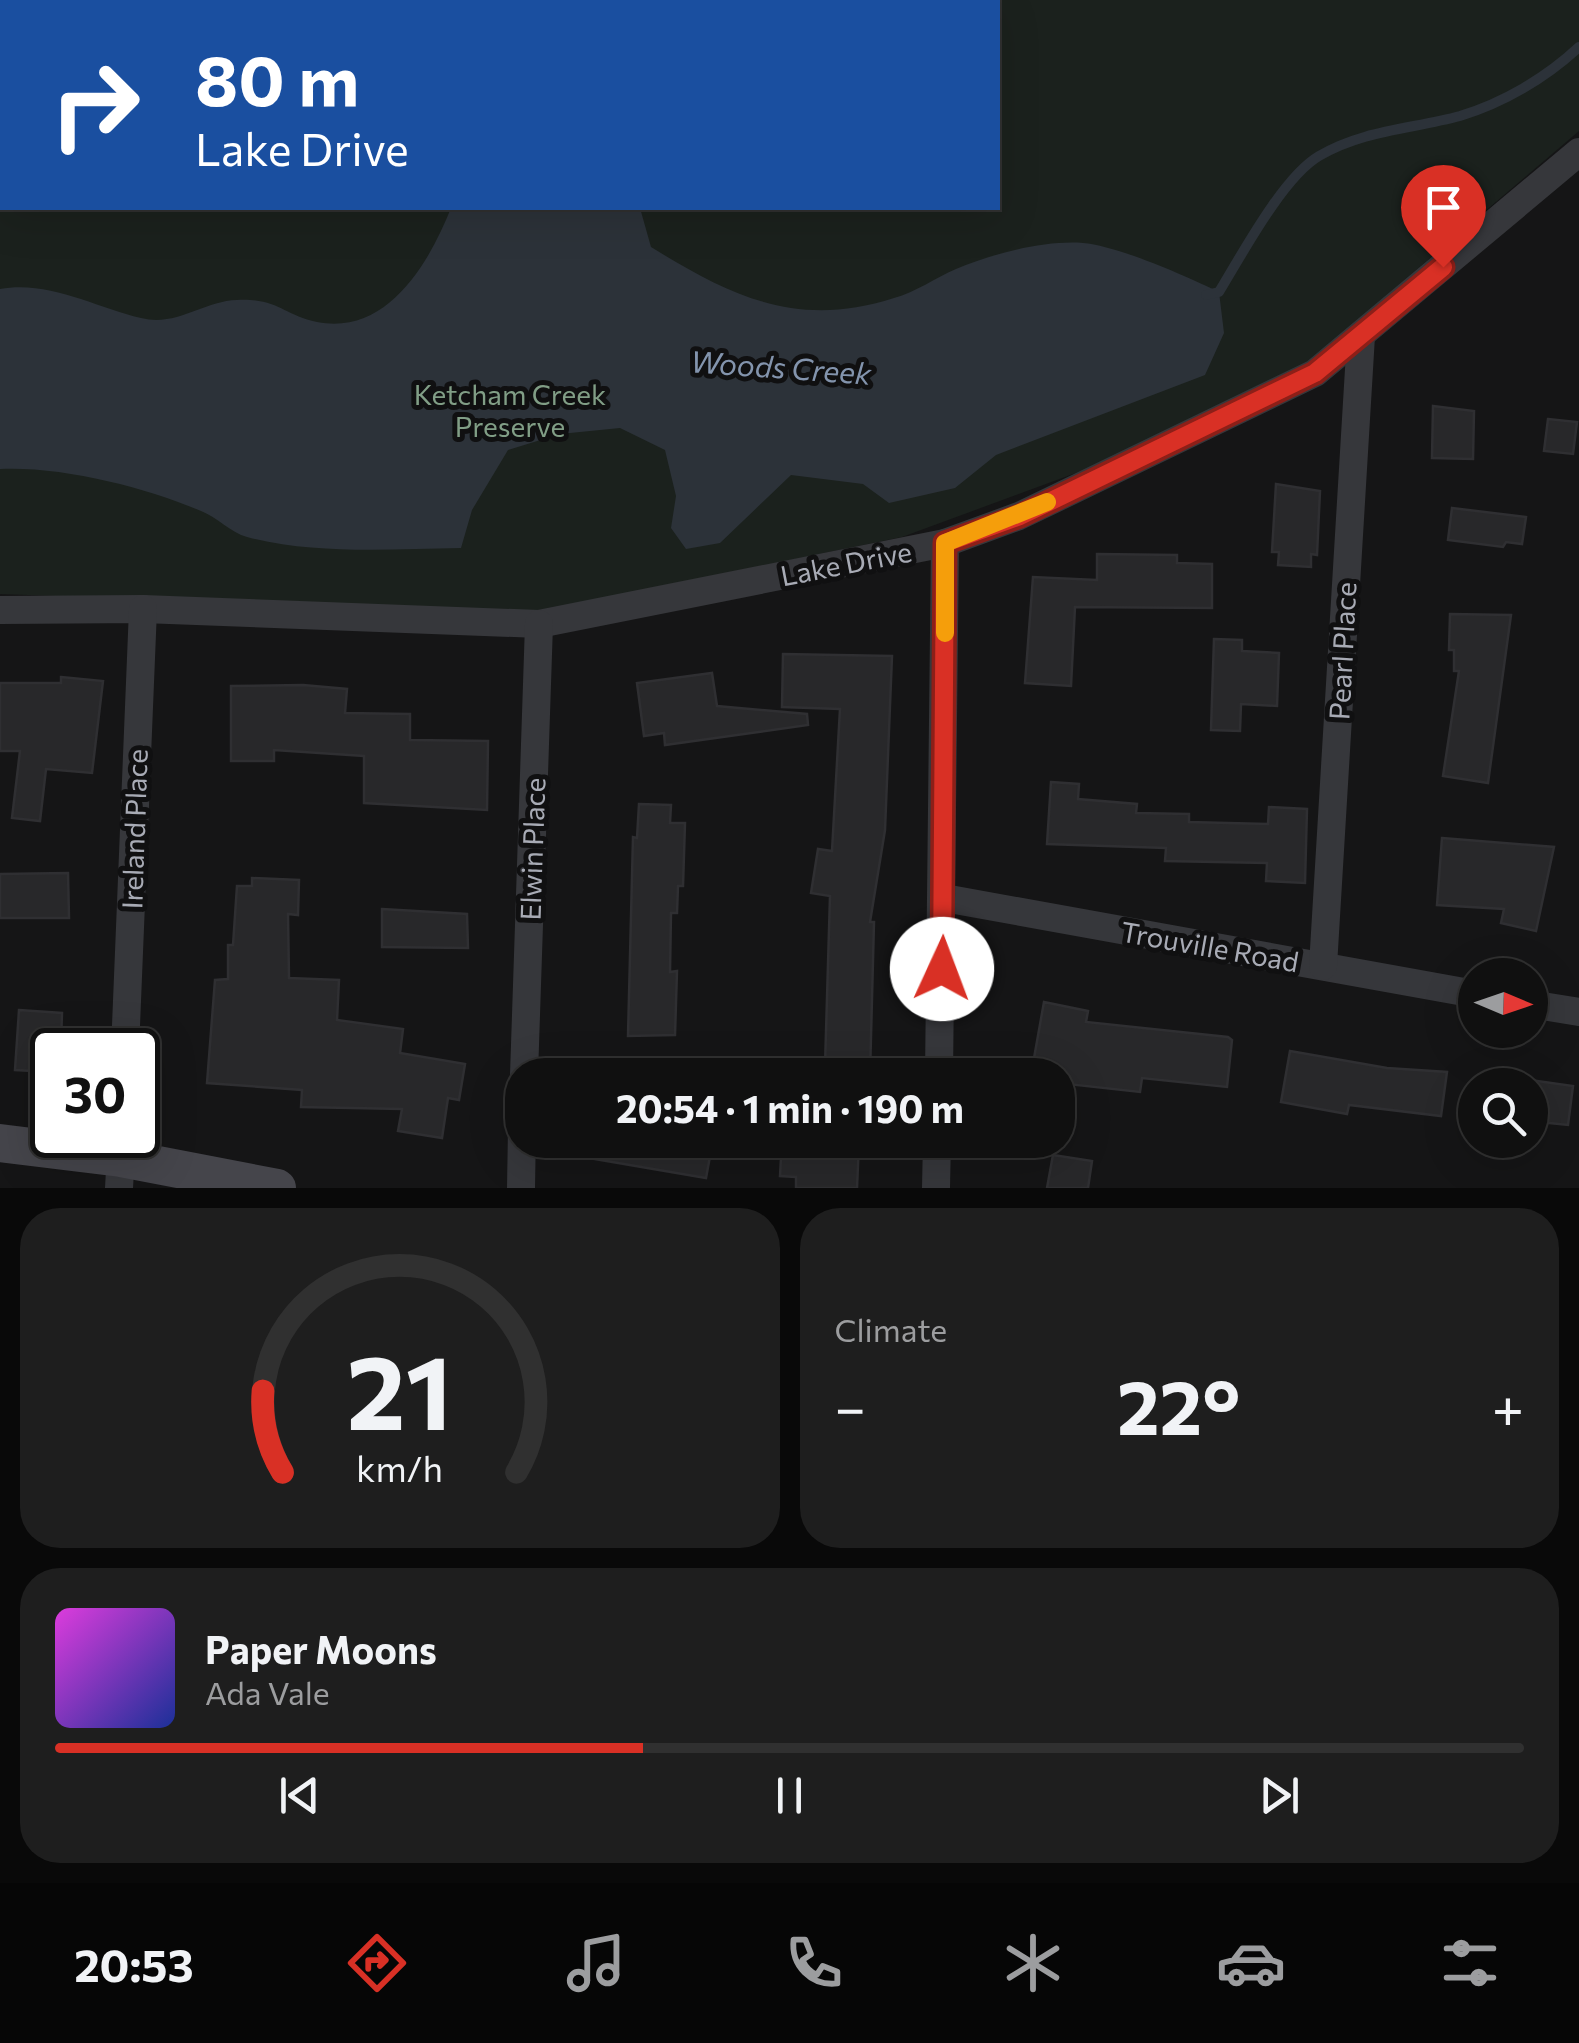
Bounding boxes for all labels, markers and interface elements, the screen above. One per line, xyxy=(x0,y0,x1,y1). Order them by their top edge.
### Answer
text: 80 m xyxy=(195,35,359,120)
icon: right xyxy=(30,40,160,170)
text: Lake Drive xyxy=(195,120,409,175)
pin xyxy=(1401,165,1486,268)
icon: arrive xyxy=(1416,180,1471,235)
water label: Woods Creek xyxy=(689,341,873,391)
park label: Ketcham Creek Preserve xyxy=(414,377,606,443)
street label: Lake Drive xyxy=(777,534,915,592)
street label: Pearl Place xyxy=(1321,581,1363,721)
street label: Ireland Place xyxy=(114,748,154,910)
street label: Elwin Place xyxy=(513,777,551,921)
street label: Trouville Road xyxy=(1118,914,1302,978)
position arrow xyxy=(890,917,994,1021)
north arrow xyxy=(1458,958,1548,1048)
map controls xyxy=(1458,958,1548,1158)
speed limit sign: 30 xyxy=(30,1028,160,1158)
button: search xyxy=(1458,1068,1548,1158)
text: 20:54 · 1 min · 190 m xyxy=(616,1084,964,1131)
text: Climate xyxy=(835,1309,947,1349)
text: 21 xyxy=(347,1324,453,1451)
text: 22° xyxy=(1117,1359,1240,1450)
text: − xyxy=(835,1372,866,1439)
text: + xyxy=(1492,1372,1524,1439)
text: km/h xyxy=(356,1446,443,1489)
text: Paper Moons xyxy=(205,1625,437,1672)
text: Ada Vale xyxy=(205,1672,330,1712)
icon: previous xyxy=(272,1768,327,1823)
icon: pause xyxy=(762,1768,817,1823)
icon: next xyxy=(1252,1768,1307,1823)
icon: directions xyxy=(342,1928,412,1998)
icon: music xyxy=(561,1928,631,1998)
icon: phone xyxy=(779,1928,849,1998)
icon: climate xyxy=(998,1928,1068,1998)
icon: car xyxy=(1216,1928,1286,1998)
icon: filters xyxy=(1435,1928,1505,1998)
text: 20:53 xyxy=(74,1936,194,1991)

